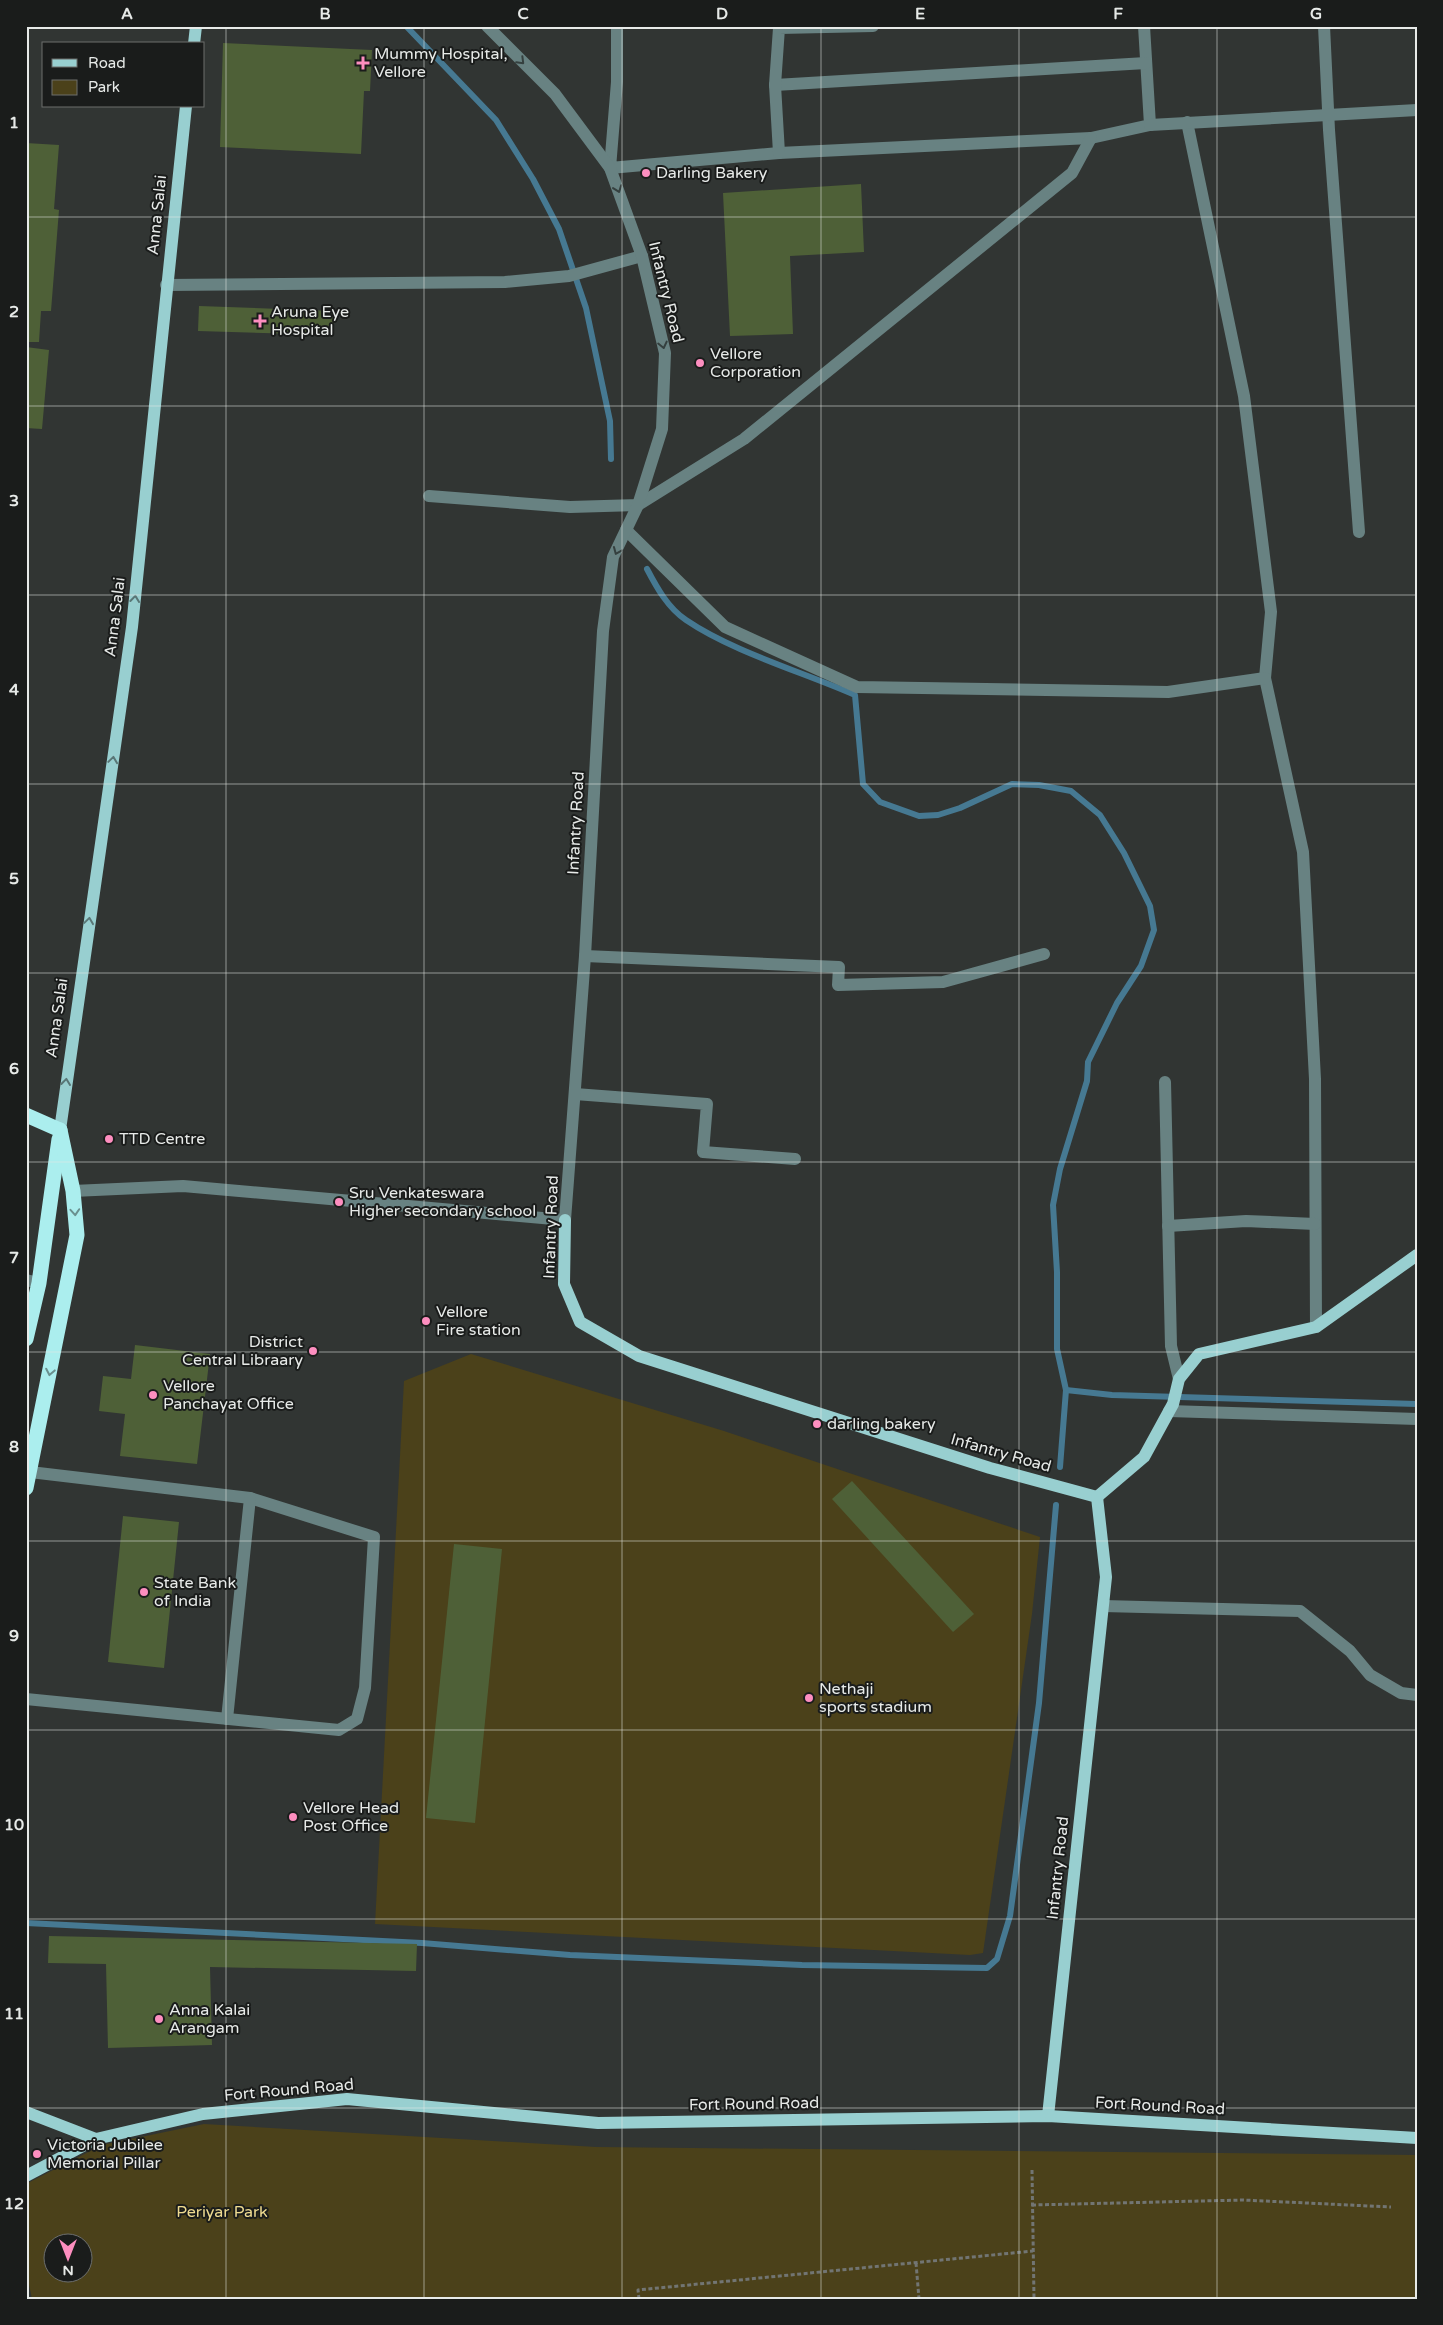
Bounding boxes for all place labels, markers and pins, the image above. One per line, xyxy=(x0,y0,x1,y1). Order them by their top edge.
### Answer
place label: Mummy Hospital, Vellore xyxy=(374,44,508,82)
marker: Mummy Hospital, Vellore xyxy=(356,56,370,70)
place label: Darling Bakery xyxy=(656,163,768,183)
marker: Darling Bakery xyxy=(640,167,652,179)
place label: Aruna Eye Hospital xyxy=(271,302,349,340)
marker: Aruna Eye Hospital xyxy=(253,314,267,328)
place label: Vellore Corporation xyxy=(710,344,801,382)
marker: Vellore Corporation xyxy=(694,357,706,369)
place label: TTD Centre xyxy=(119,1129,205,1149)
marker: TTD Centre xyxy=(103,1133,115,1145)
place label: Sru Venkateswara Higher secondary school xyxy=(349,1183,536,1221)
marker: Sru Venkateswara Higher secondary school xyxy=(333,1196,345,1208)
place label: Vellore Fire station xyxy=(436,1302,521,1340)
marker: Vellore Fire station xyxy=(420,1315,432,1327)
place label: District Central Libraary xyxy=(182,1332,303,1370)
marker: District Central Libraary xyxy=(307,1345,319,1357)
place label: Vellore Panchayat Office xyxy=(163,1376,294,1414)
marker: Vellore Panchayat Office xyxy=(147,1389,159,1401)
place label: darling bakery xyxy=(827,1414,936,1434)
marker: darling bakery xyxy=(811,1418,823,1430)
place label: State Bank of India xyxy=(154,1573,236,1611)
marker: State Bank of India xyxy=(138,1586,150,1598)
place label: Nethaji sports stadium xyxy=(819,1679,932,1717)
marker: Nethaji sports stadium xyxy=(803,1692,815,1704)
place label: Vellore Head Post Office xyxy=(303,1798,399,1836)
marker: Vellore Head Post Office xyxy=(287,1811,299,1823)
place label: Anna Kalai Arangam xyxy=(169,2000,250,2038)
marker: Anna Kalai Arangam xyxy=(153,2013,165,2025)
place label: Victoria Jubilee Memorial Pillar xyxy=(47,2135,163,2173)
marker: Victoria Jubilee Memorial Pillar xyxy=(31,2148,43,2160)

